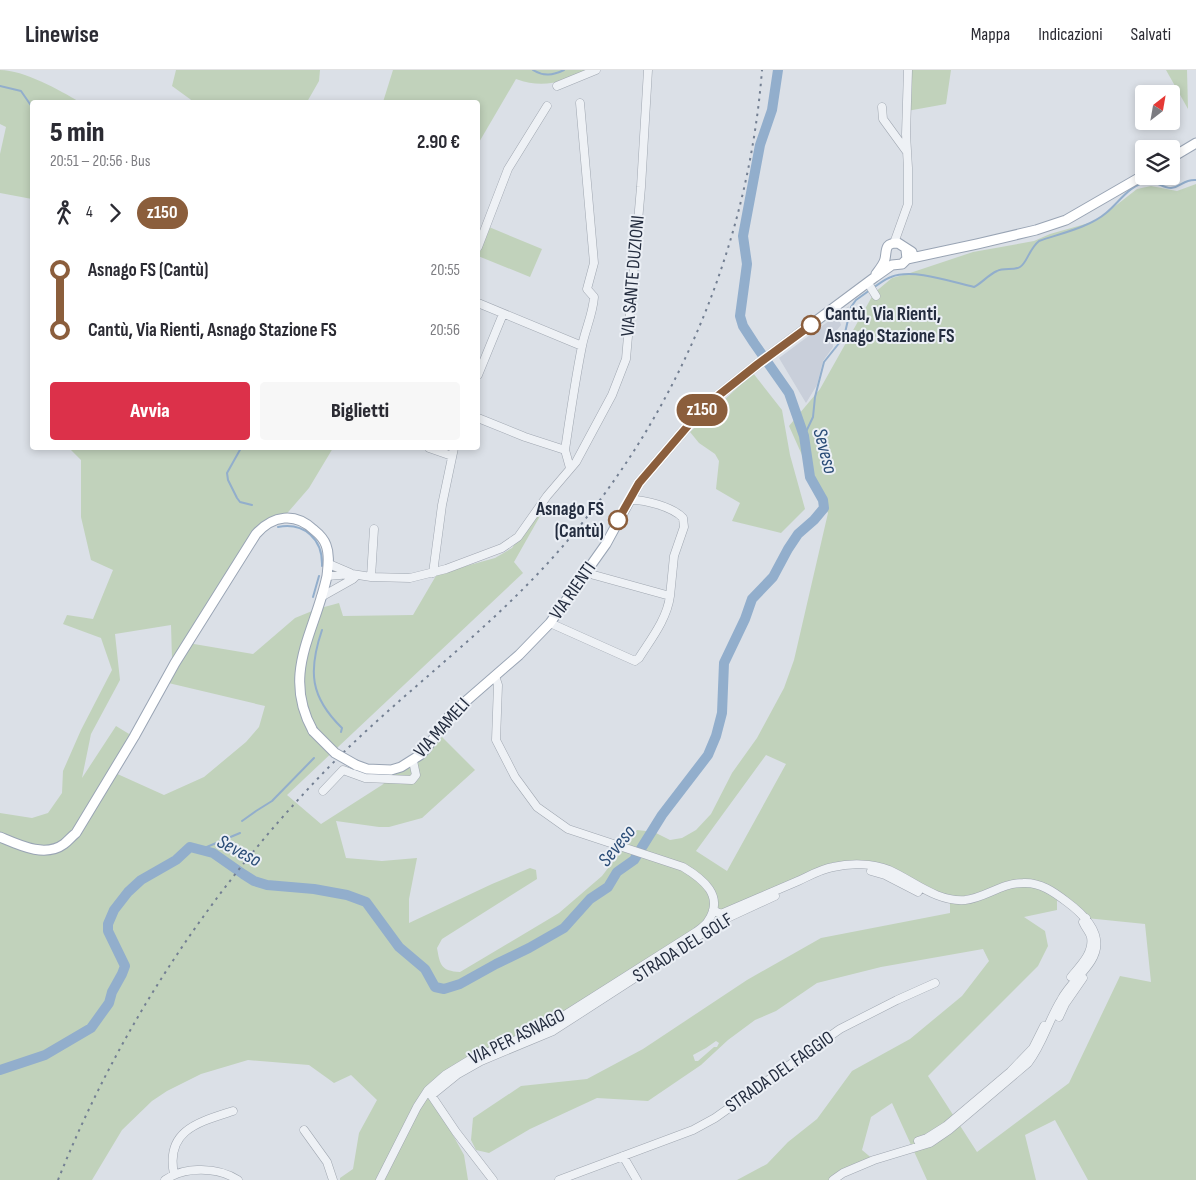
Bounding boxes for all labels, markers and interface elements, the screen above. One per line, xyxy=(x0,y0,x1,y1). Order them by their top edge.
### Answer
text: Linewise xyxy=(25,20,99,49)
text: Mappa xyxy=(971,24,1010,45)
text: Indicazioni xyxy=(1038,24,1103,45)
text: Salvati xyxy=(1131,24,1171,45)
north arrow xyxy=(1135,85,1180,130)
map controls xyxy=(1135,85,1180,185)
text: 5 min xyxy=(50,116,105,149)
text: 2.90 € xyxy=(417,131,460,154)
button: layers xyxy=(1135,140,1180,185)
text: 20:51 – 20:56 · Bus xyxy=(50,152,150,171)
icon: walk xyxy=(50,199,78,227)
icon: forward xyxy=(101,199,129,227)
text: z150 xyxy=(147,202,178,223)
text: 4 xyxy=(86,203,93,222)
street label: VIA SANTE DUZIONI xyxy=(616,215,650,337)
text: Asnago FS (Cantù) xyxy=(88,259,208,282)
text: 20:55 xyxy=(431,261,460,280)
place label: Cantù, Via Rienti, Asnago Stazione FS xyxy=(824,303,955,348)
marker: Cantù, Via Rienti, Asnago Stazione FS xyxy=(801,315,821,335)
text: Cantù, Via Rienti, Asnago Stazione FS xyxy=(88,319,337,342)
text: 20:56 xyxy=(430,321,460,340)
button: Avvia xyxy=(50,382,250,440)
button: Biglietti xyxy=(260,382,460,440)
line badge: z150 xyxy=(667,394,737,426)
text: z150 xyxy=(687,399,717,420)
water label: Seveso xyxy=(807,426,843,476)
place label: Asnago FS (Cantù) xyxy=(535,498,604,543)
marker: Asnago FS (Cantù) xyxy=(608,510,628,530)
street label: VIA RIENTI xyxy=(545,558,601,624)
street label: VIA MAMELI xyxy=(409,693,475,763)
water label: Seveso xyxy=(593,820,641,872)
water label: Seveso xyxy=(213,830,265,872)
street label: STRADA DEL GOLF xyxy=(629,908,737,988)
street label: VIA PER ASNAGO xyxy=(465,1004,569,1070)
street label: STRADA DEL FAGGIO xyxy=(721,1026,839,1118)

